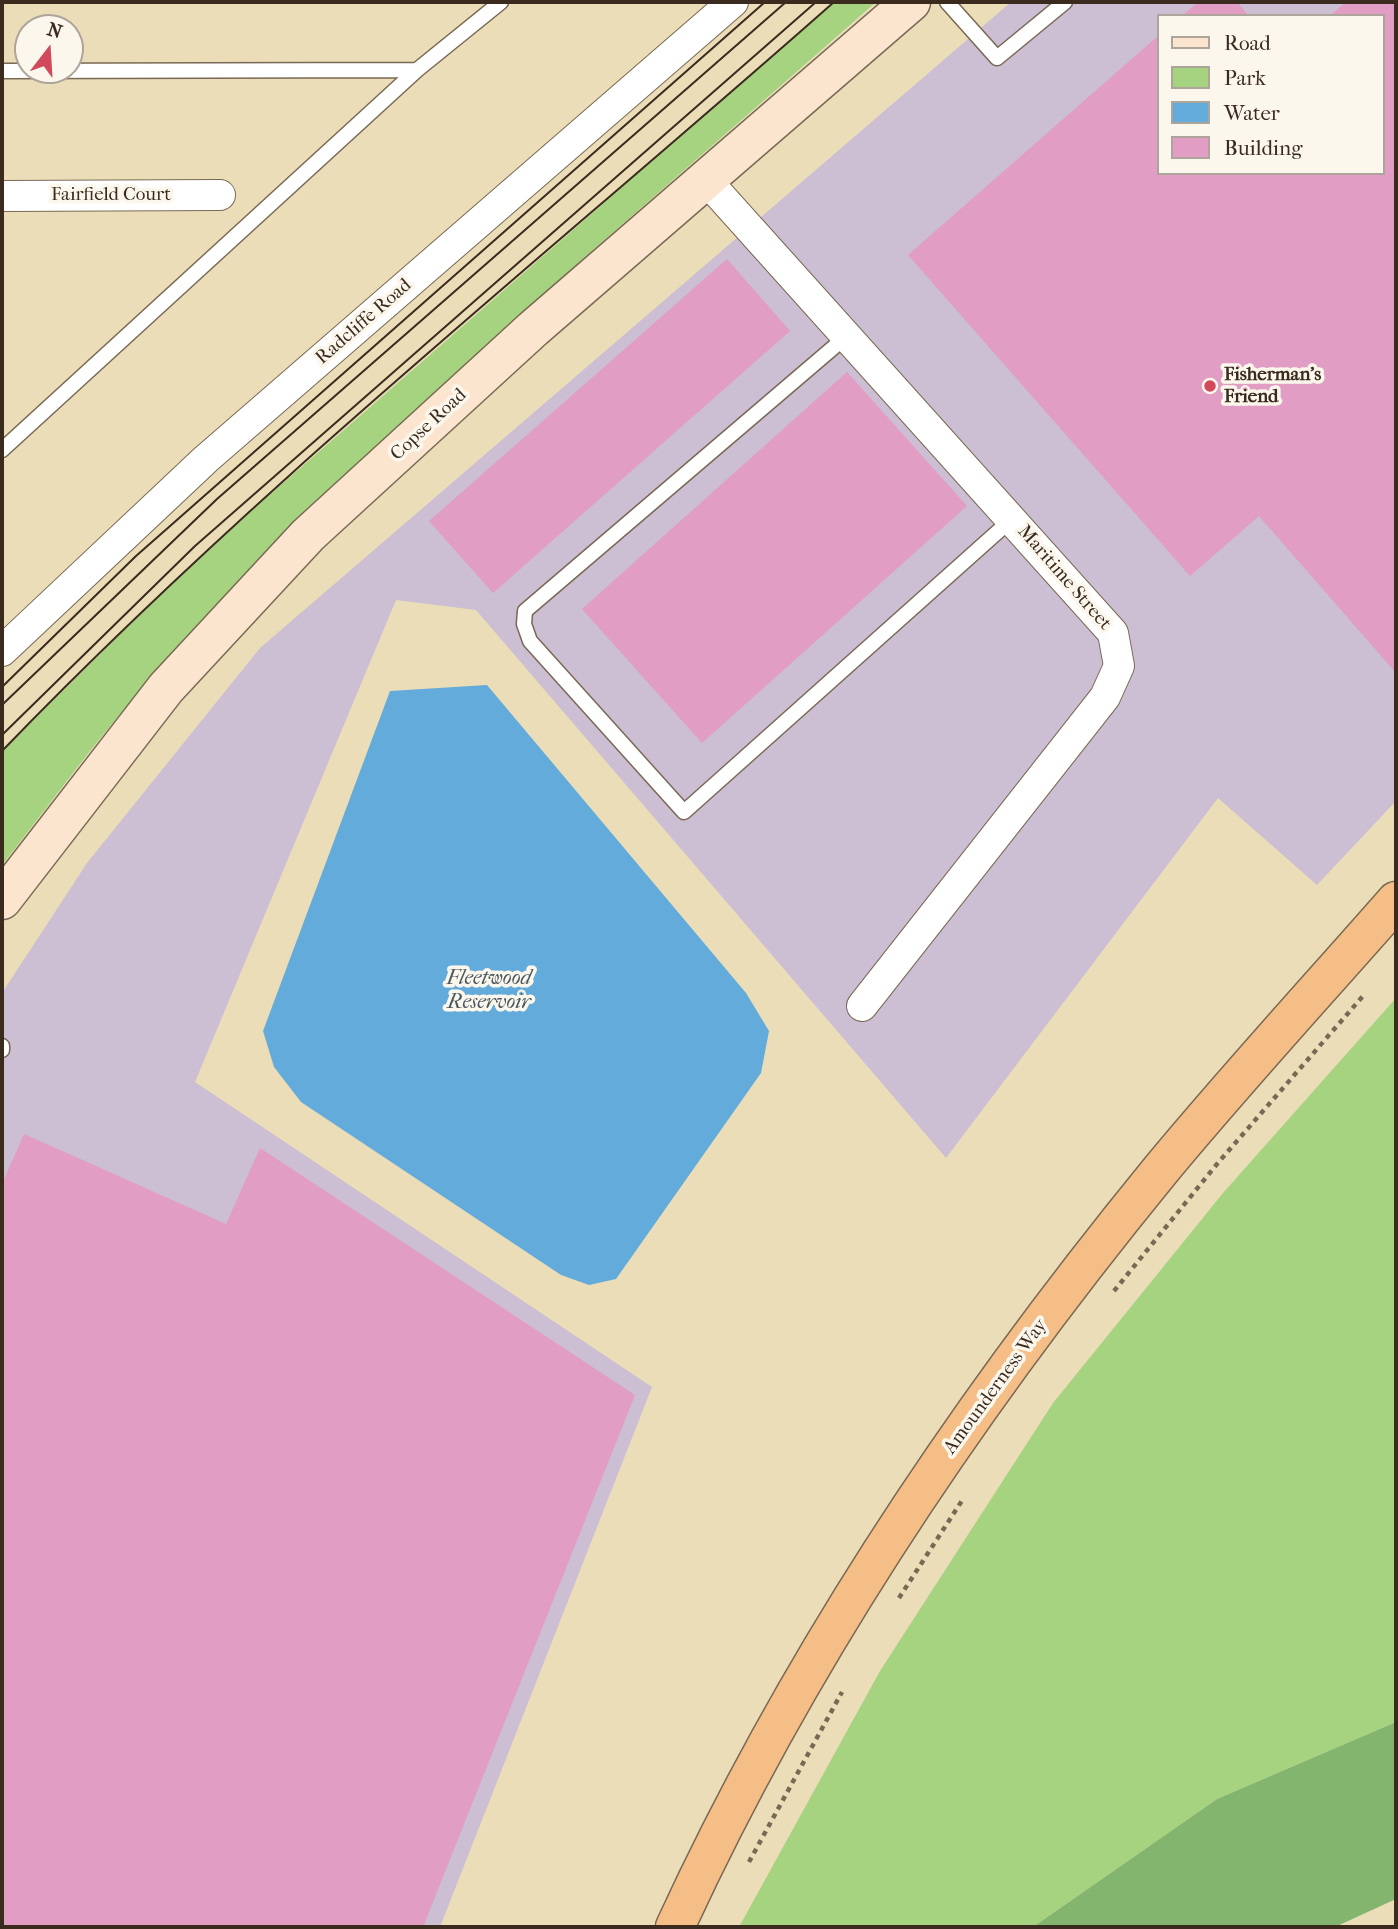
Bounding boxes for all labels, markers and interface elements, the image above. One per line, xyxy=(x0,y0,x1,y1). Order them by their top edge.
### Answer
north arrow xyxy=(14,14,84,84)
legend xyxy=(1156,14,1384,175)
text: N xyxy=(44,18,65,43)
text: Road xyxy=(1224,31,1271,55)
text: Park xyxy=(1224,66,1266,90)
text: Water xyxy=(1224,101,1280,125)
text: Building xyxy=(1224,136,1302,160)
street label: Fairfield Court xyxy=(51,184,171,206)
street label: Radcliffe Road xyxy=(311,274,417,370)
place label: Fisherman's Friend xyxy=(1224,364,1321,408)
marker: Fisherman's Friend xyxy=(1202,378,1218,394)
street label: Copse Road xyxy=(386,384,472,466)
street label: Maritime Street xyxy=(1012,521,1116,635)
water label: Fleetwood Reservoir xyxy=(447,966,531,1016)
street label: Amounderness Way xyxy=(939,1315,1053,1459)

